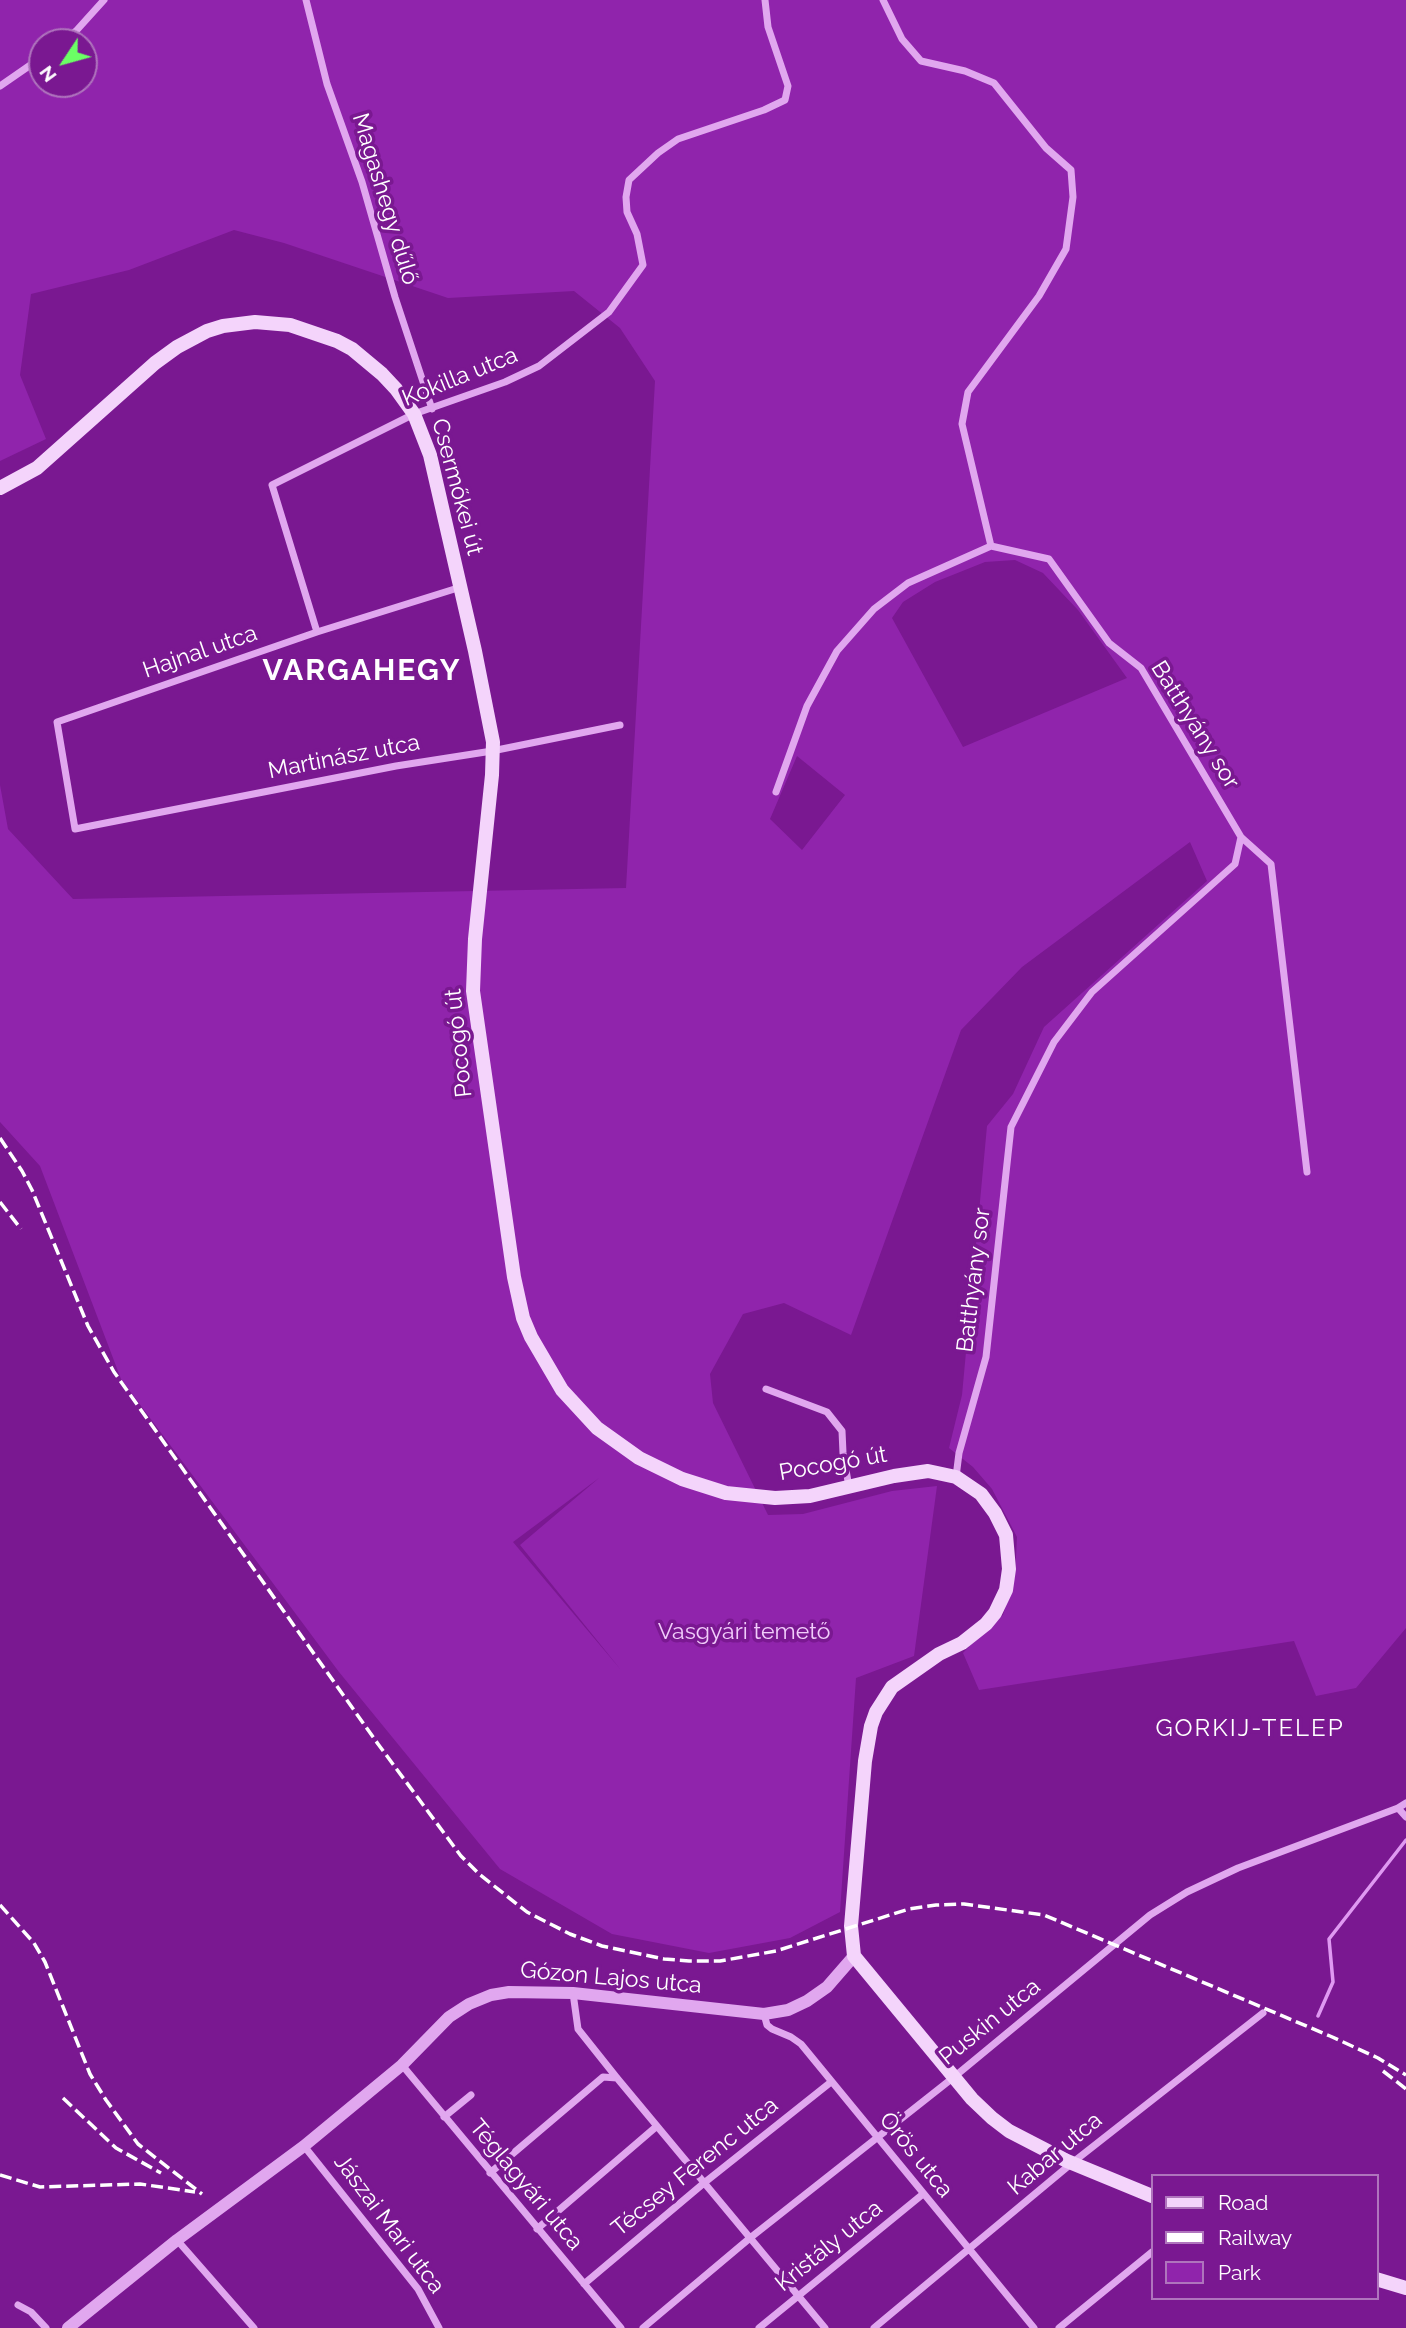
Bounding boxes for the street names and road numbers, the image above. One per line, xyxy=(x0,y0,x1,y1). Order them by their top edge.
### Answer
street label: Magashegy dűlő xyxy=(346,110,424,288)
street label: Kokilla utca xyxy=(398,341,522,413)
street label: Csermőkei út xyxy=(425,416,489,558)
street label: Hajnal utca xyxy=(139,620,261,684)
street label: Batthyány sor xyxy=(1145,656,1245,794)
street label: Martinász utca xyxy=(266,729,422,785)
street label: Pocogó út xyxy=(440,987,478,1099)
street label: Batthyány sor xyxy=(951,1206,997,1354)
street label: Pocogó út xyxy=(777,1441,889,1487)
street label: Gózon Lajos utca xyxy=(519,1956,703,2000)
street label: Puskin utca xyxy=(934,1973,1046,2071)
street label: Técsey Ferenc utca xyxy=(606,2091,784,2243)
street label: Örös utca xyxy=(873,2107,959,2203)
street label: Kabar utca xyxy=(1002,2107,1108,2201)
street label: Téglagyári utca xyxy=(463,2114,589,2256)
street label: Jászai Mari utca xyxy=(328,2149,450,2299)
street label: Kristály utca xyxy=(770,2194,888,2298)

